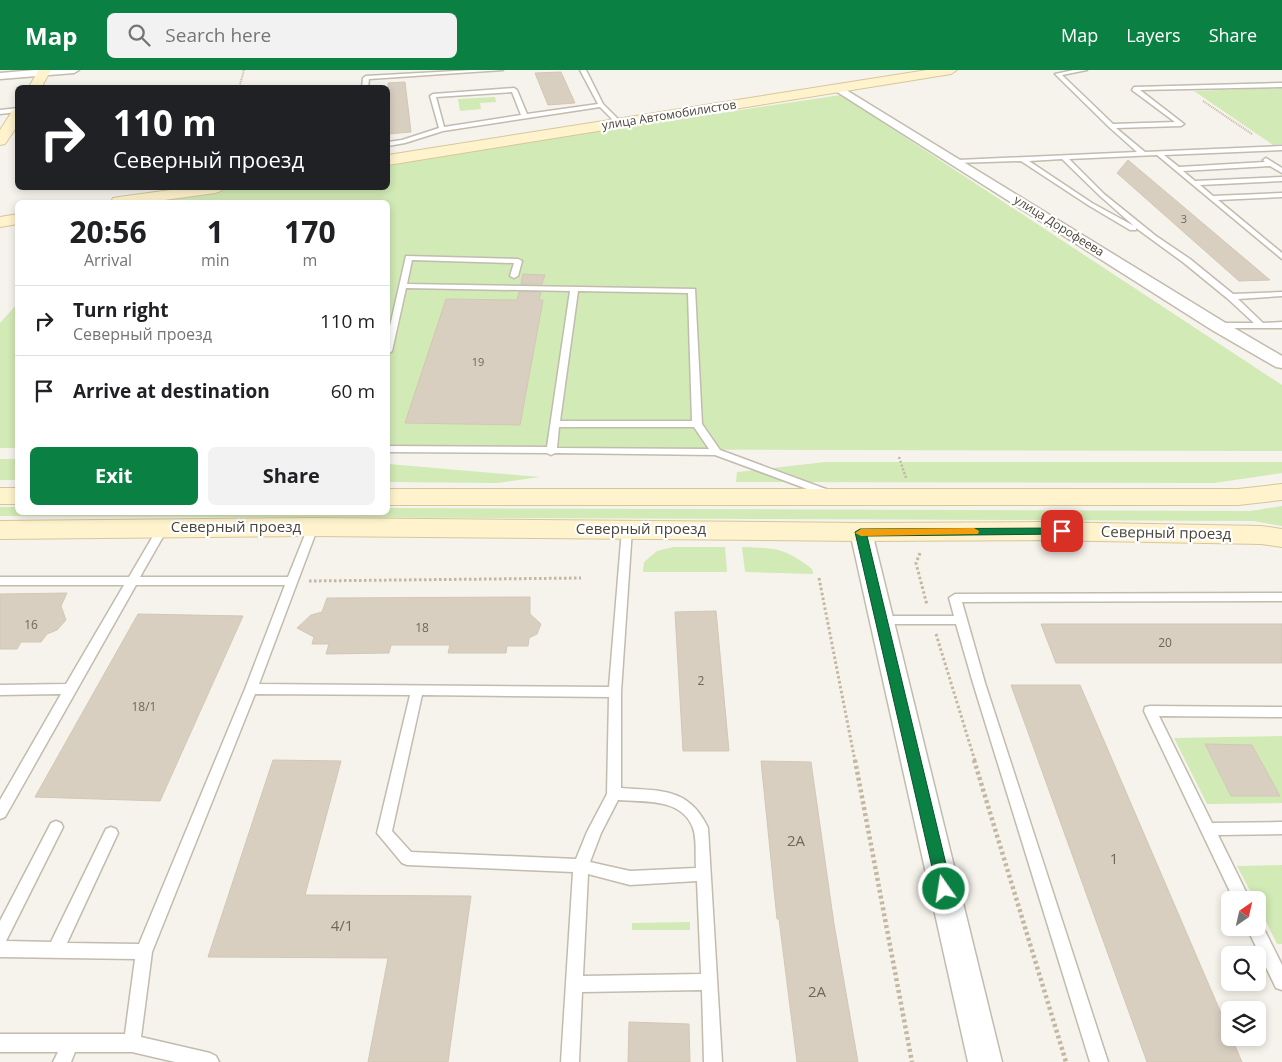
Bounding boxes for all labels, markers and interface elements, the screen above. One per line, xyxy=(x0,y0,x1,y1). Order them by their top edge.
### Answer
search box xyxy=(107,13,457,58)
text: Map xyxy=(25,19,77,52)
icon: search xyxy=(125,21,153,49)
text: Search here xyxy=(165,22,271,48)
text: Map xyxy=(1061,23,1098,47)
text: Layers xyxy=(1126,23,1181,47)
text: Share xyxy=(1209,23,1257,47)
street label: улица Автомобилистов xyxy=(600,95,737,134)
text: 110 m xyxy=(113,99,217,146)
icon: right xyxy=(30,105,95,170)
text: Северный проезд xyxy=(113,144,304,174)
street label: улица Дорофеева xyxy=(1011,191,1108,260)
text: 20:56 xyxy=(69,211,147,252)
text: 1 xyxy=(207,211,224,252)
text: 170 xyxy=(284,211,336,252)
house number: 3 xyxy=(1181,211,1187,226)
text: Arrival xyxy=(84,249,132,271)
text: min xyxy=(201,249,230,271)
text: m xyxy=(302,249,317,271)
text: Turn right xyxy=(73,297,168,323)
icon: right xyxy=(30,307,58,335)
text: 110 m xyxy=(320,308,375,334)
text: Северный проезд xyxy=(73,323,212,345)
house number: 19 xyxy=(472,354,484,369)
icon: arrive xyxy=(30,377,58,405)
text: Arrive at destination xyxy=(73,378,270,404)
text: 60 m xyxy=(331,378,375,404)
button: Exit xyxy=(30,447,198,505)
button: Share xyxy=(208,447,375,505)
pin xyxy=(1041,510,1083,552)
street label: Северный проезд xyxy=(171,516,302,536)
icon: arrive xyxy=(1048,517,1076,545)
street label: Северный проезд xyxy=(576,518,707,538)
street label: Северный проезд xyxy=(1101,521,1232,543)
house number: 16 xyxy=(24,616,38,633)
house number: 18 xyxy=(415,619,429,636)
house number: 20 xyxy=(1158,634,1172,651)
house number: 2 xyxy=(698,672,705,689)
house number: 18/1 xyxy=(132,698,156,715)
house number: 2А xyxy=(787,830,806,850)
house number: 1 xyxy=(1110,848,1118,868)
position arrow xyxy=(917,862,969,914)
north arrow xyxy=(1221,891,1266,936)
map controls xyxy=(1221,891,1266,1046)
house number: 4/1 xyxy=(331,915,353,935)
button: search xyxy=(1221,946,1266,991)
house number: 2А xyxy=(808,981,827,1001)
button: layers xyxy=(1221,1001,1266,1046)

